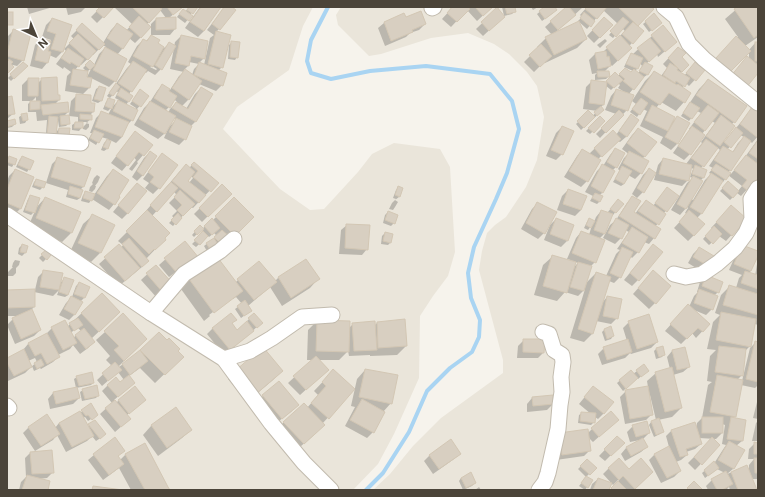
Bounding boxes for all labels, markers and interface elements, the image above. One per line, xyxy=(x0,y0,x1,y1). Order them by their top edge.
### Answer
north arrow xyxy=(16,16,56,56)
text: N xyxy=(35,35,51,51)

